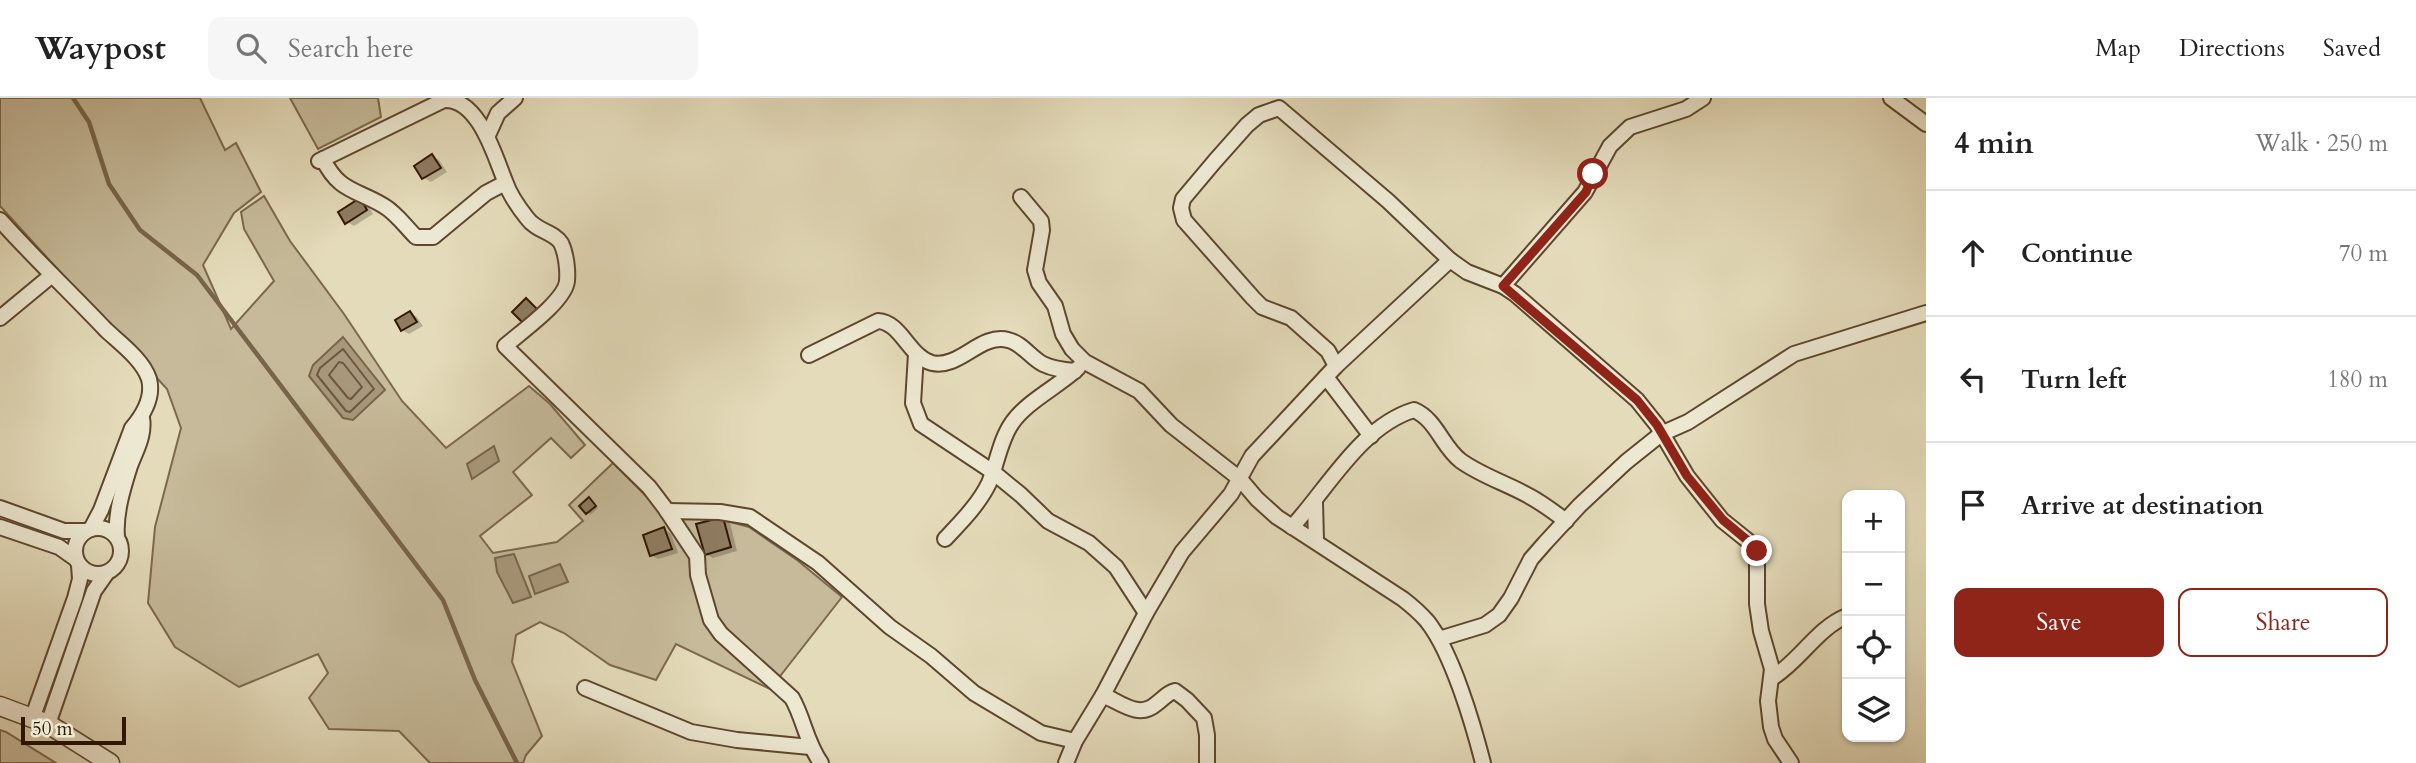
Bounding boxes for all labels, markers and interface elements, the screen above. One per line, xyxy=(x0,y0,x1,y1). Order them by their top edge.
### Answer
search box xyxy=(208,17,698,80)
text: Waypost xyxy=(35,26,166,71)
icon: search xyxy=(232,29,270,67)
text: Search here xyxy=(288,31,414,66)
text: Map xyxy=(2095,32,2141,65)
text: Directions xyxy=(2179,32,2285,65)
text: Saved xyxy=(2323,32,2381,65)
text: 4 min xyxy=(1954,123,2034,164)
text: Walk · 250 m xyxy=(2255,128,2388,159)
route start xyxy=(1577,158,1608,189)
icon: ahead xyxy=(1954,234,1992,272)
text: Continue xyxy=(2021,236,2133,271)
text: 70 m xyxy=(2339,238,2388,269)
icon: left xyxy=(1954,360,1992,398)
text: Turn left xyxy=(2021,362,2126,397)
text: 180 m xyxy=(2327,364,2388,395)
icon: arrive xyxy=(1954,486,1992,524)
text: Arrive at destination xyxy=(2021,488,2264,523)
map controls xyxy=(1842,490,1905,742)
button: + xyxy=(1842,490,1905,553)
route end xyxy=(1741,535,1772,566)
button: − xyxy=(1842,553,1905,616)
button: Save xyxy=(1954,588,2164,657)
button: Share xyxy=(2178,588,2388,657)
button: locate xyxy=(1842,616,1905,679)
button: layers xyxy=(1842,679,1905,742)
scale bar xyxy=(21,714,126,746)
text: 50 m xyxy=(32,716,73,742)

